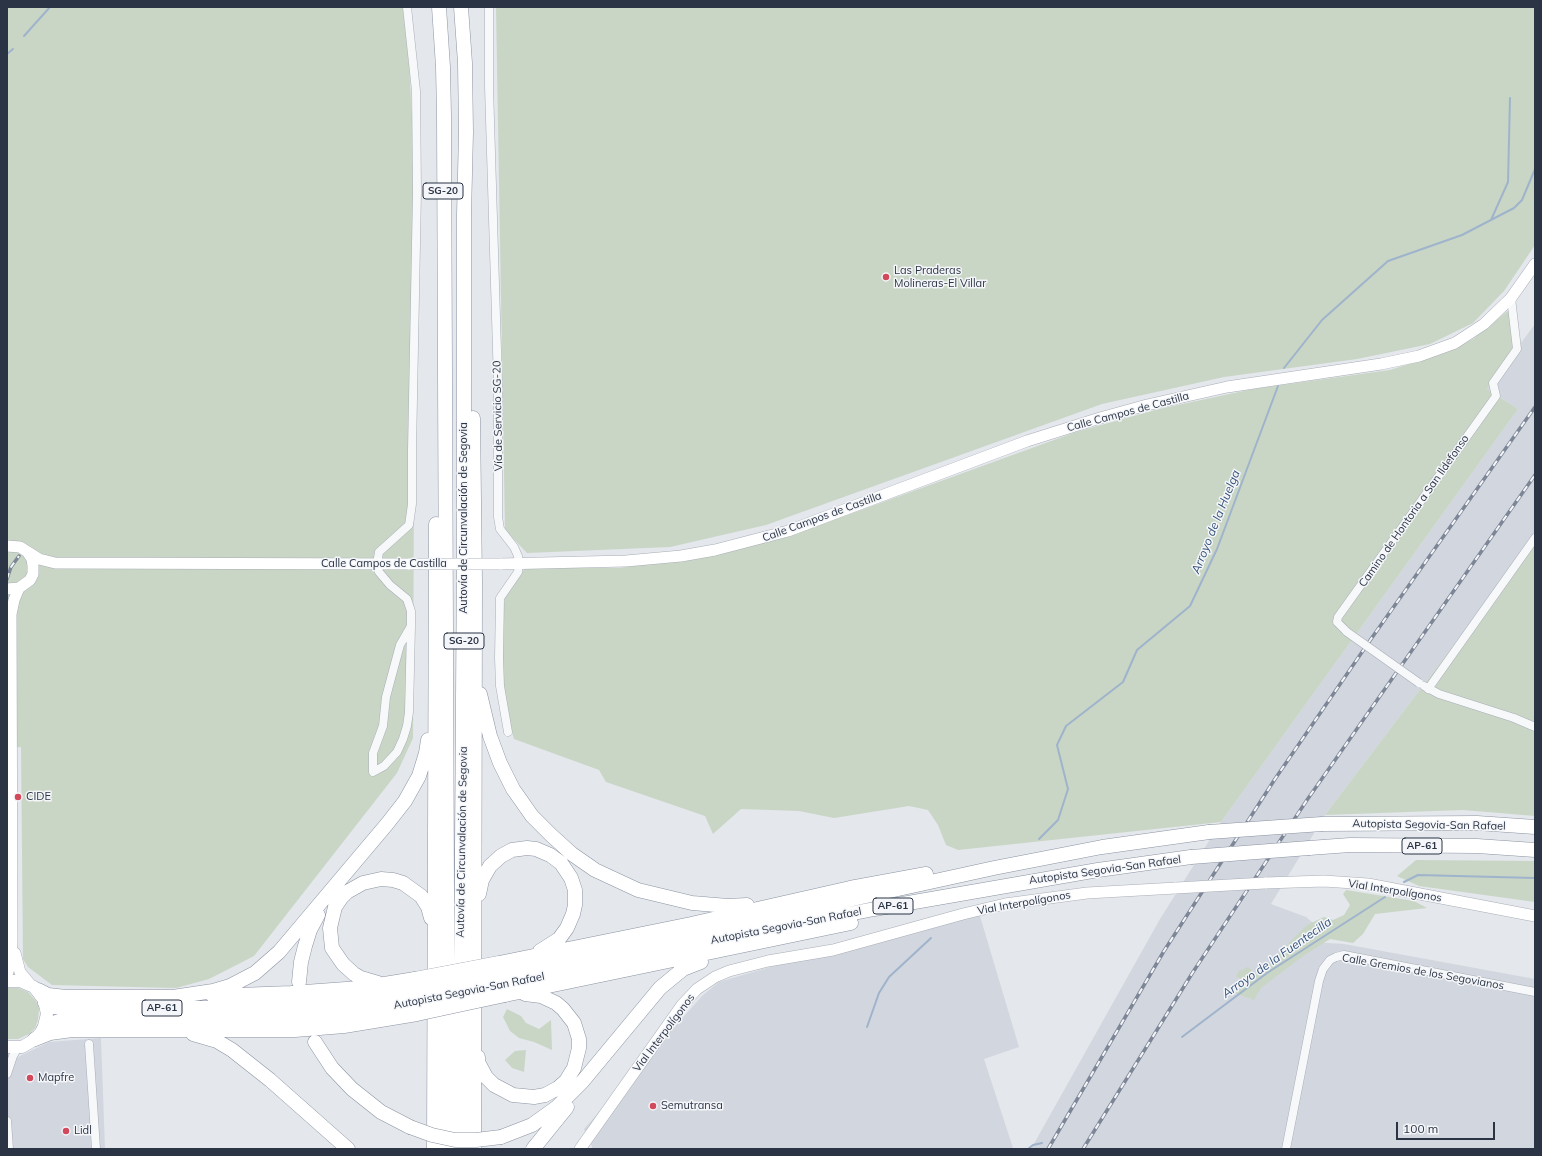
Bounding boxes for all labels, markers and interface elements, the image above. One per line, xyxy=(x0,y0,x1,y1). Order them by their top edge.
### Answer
road number: SG-20 xyxy=(423,183,463,199)
place label: Las Praderas Molineras-El Villar xyxy=(894,264,986,290)
marker: Las Praderas Molineras-El Villar xyxy=(881,272,891,282)
street label: Vía de Servicio SG-20 xyxy=(490,360,506,472)
street label: Calle Campos de Castilla xyxy=(1065,389,1191,435)
street label: Autovía de Circunvalación de Segovia xyxy=(457,422,471,614)
street label: Camino de Hontoria a San Ildefonso xyxy=(1356,432,1472,590)
water label: Arroyo de la Huelga xyxy=(1189,468,1243,576)
street label: Calle Campos de Castilla xyxy=(761,489,883,545)
street label: Calle Campos de Castilla xyxy=(321,557,447,571)
road number: SG-20 xyxy=(444,633,484,649)
street label: Autovía de Circunvalación de Segovia xyxy=(454,746,470,938)
place label: CIDE xyxy=(26,790,51,804)
marker: CIDE xyxy=(13,792,23,802)
street label: Autopista Segovia-San Rafael xyxy=(1352,817,1506,833)
road number: AP-61 xyxy=(1402,838,1442,854)
street label: Autopista Segovia-San Rafael xyxy=(1028,853,1182,887)
street label: Vial Interpolígonos xyxy=(1347,877,1443,905)
street label: Vial Interpolígonos xyxy=(976,888,1072,918)
road number: AP-61 xyxy=(873,898,913,914)
street label: Autopista Segovia-San Rafael xyxy=(709,905,863,947)
water label: Arroyo de la Fuentecilla xyxy=(1220,915,1334,1001)
street label: Calle Gremios de los Segovianos xyxy=(1341,951,1505,993)
street label: Autopista Segovia-San Rafael xyxy=(392,970,546,1012)
street label: Vial Interpolígonos xyxy=(630,991,698,1075)
road number: AP-61 xyxy=(142,1000,182,1016)
place label: Mapfre xyxy=(38,1071,74,1085)
marker: Mapfre xyxy=(25,1073,35,1083)
place label: Semutransa xyxy=(661,1099,723,1113)
marker: Semutransa xyxy=(648,1101,658,1111)
scale bar xyxy=(1398,1114,1497,1140)
text: 100 m xyxy=(1403,1121,1438,1136)
place label: Lidl xyxy=(74,1124,92,1138)
marker: Lidl xyxy=(61,1126,71,1136)

